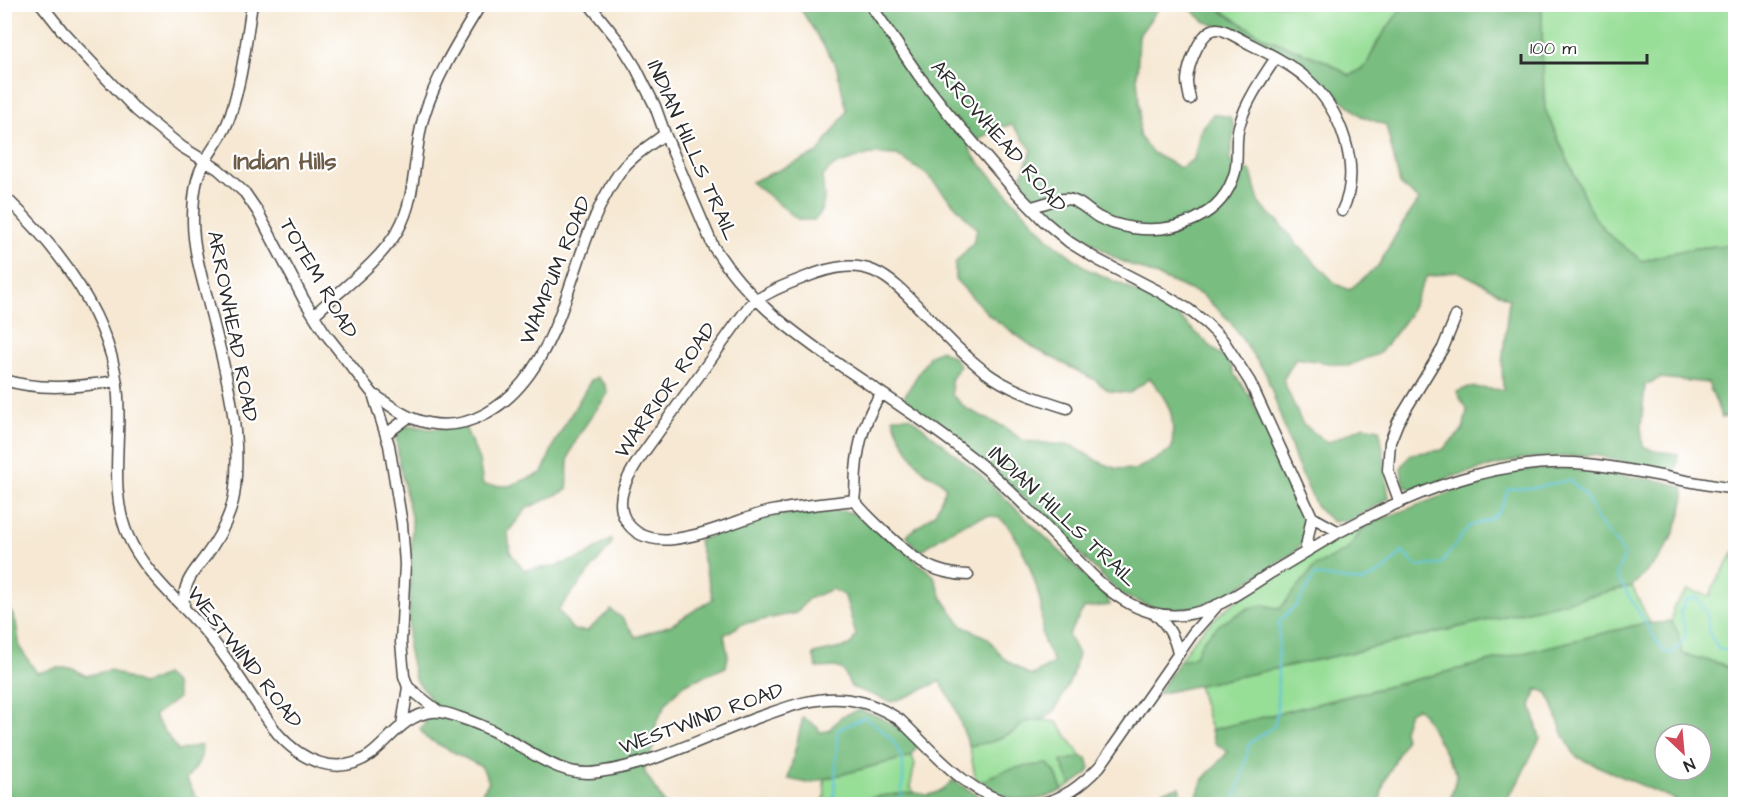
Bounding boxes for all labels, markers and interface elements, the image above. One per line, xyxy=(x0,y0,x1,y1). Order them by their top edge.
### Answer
scale bar xyxy=(1521,27,1647,65)
text: 100 m xyxy=(1530,36,1576,61)
street label: ARROWHEAD ROAD xyxy=(924,54,1073,219)
street label: INDIAN HILLS TRAIL xyxy=(640,56,745,245)
district label: Indian Hills xyxy=(233,145,337,179)
street label: WAMPUM ROAD xyxy=(512,191,599,349)
street label: TOTEM ROAD xyxy=(272,213,365,344)
street label: ARROWHEAD ROAD xyxy=(200,228,265,424)
street label: WARRIOR ROAD xyxy=(608,316,723,464)
street label: INDIAN HILLS TRAIL xyxy=(982,440,1144,594)
street label: WESTWIND ROAD xyxy=(180,580,310,735)
street label: WESTWIND ROAD xyxy=(615,675,788,762)
north arrow xyxy=(1653,722,1713,782)
text: N xyxy=(1680,752,1698,777)

